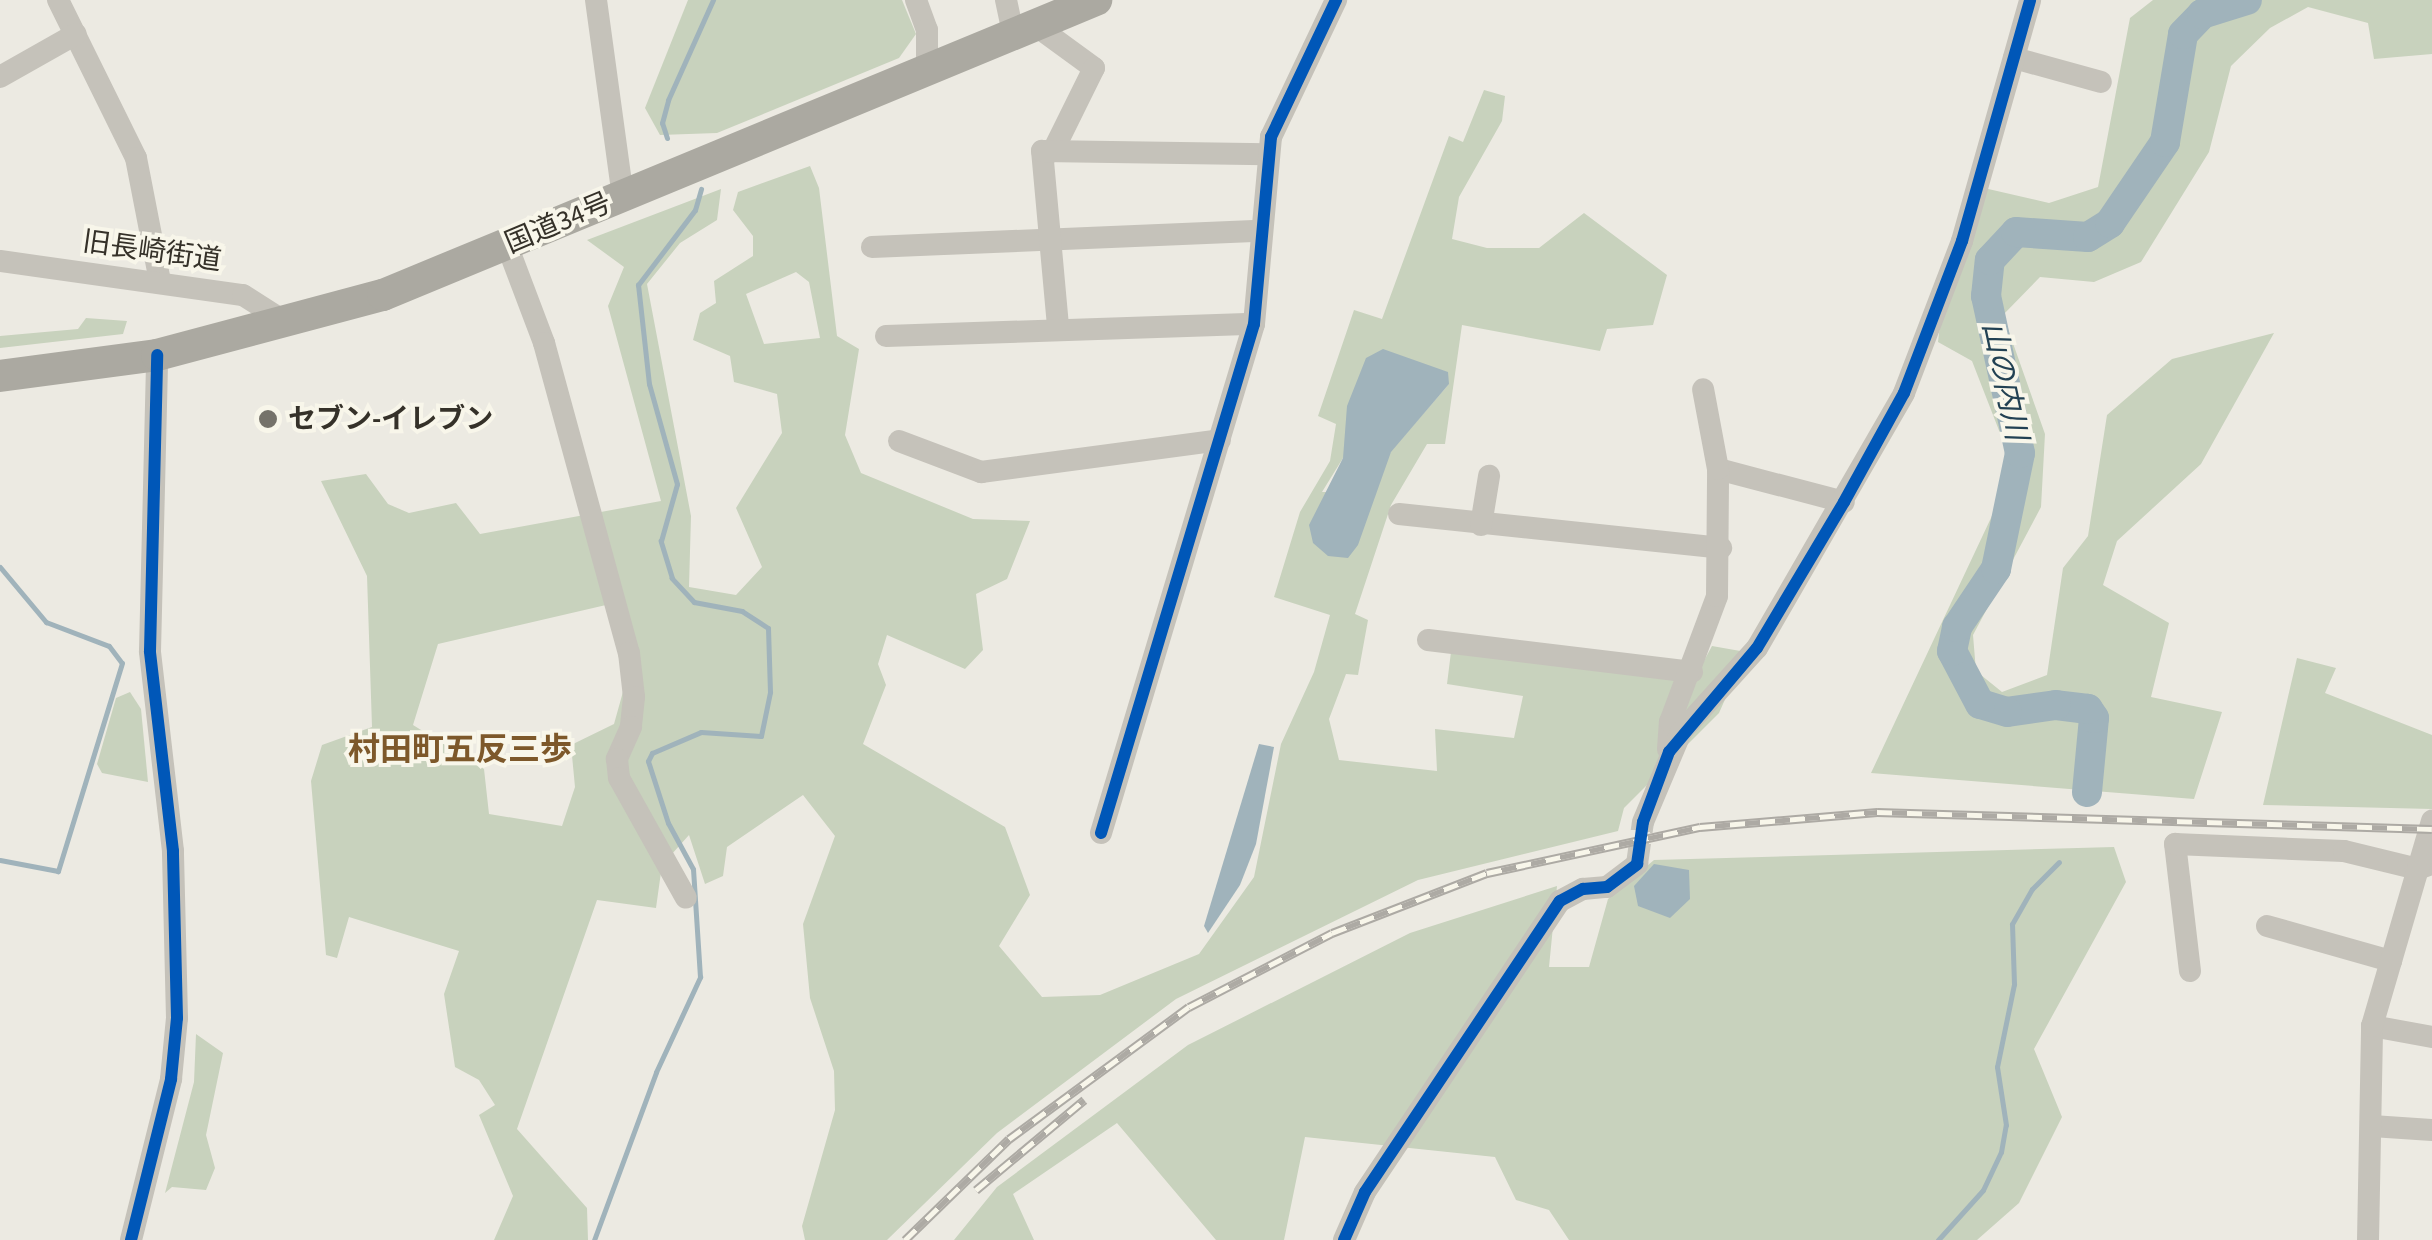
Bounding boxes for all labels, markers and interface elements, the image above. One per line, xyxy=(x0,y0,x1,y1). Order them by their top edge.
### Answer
street label: 国道34号 xyxy=(500,186,616,260)
street label: 旧長崎街道 xyxy=(80,225,224,277)
water label: 山の内川 xyxy=(1974,319,2034,443)
place label: セブン-イレブン xyxy=(288,402,493,436)
marker: セブン-イレブン xyxy=(257,408,279,430)
district label: 村田町五反三歩 xyxy=(348,731,572,769)

